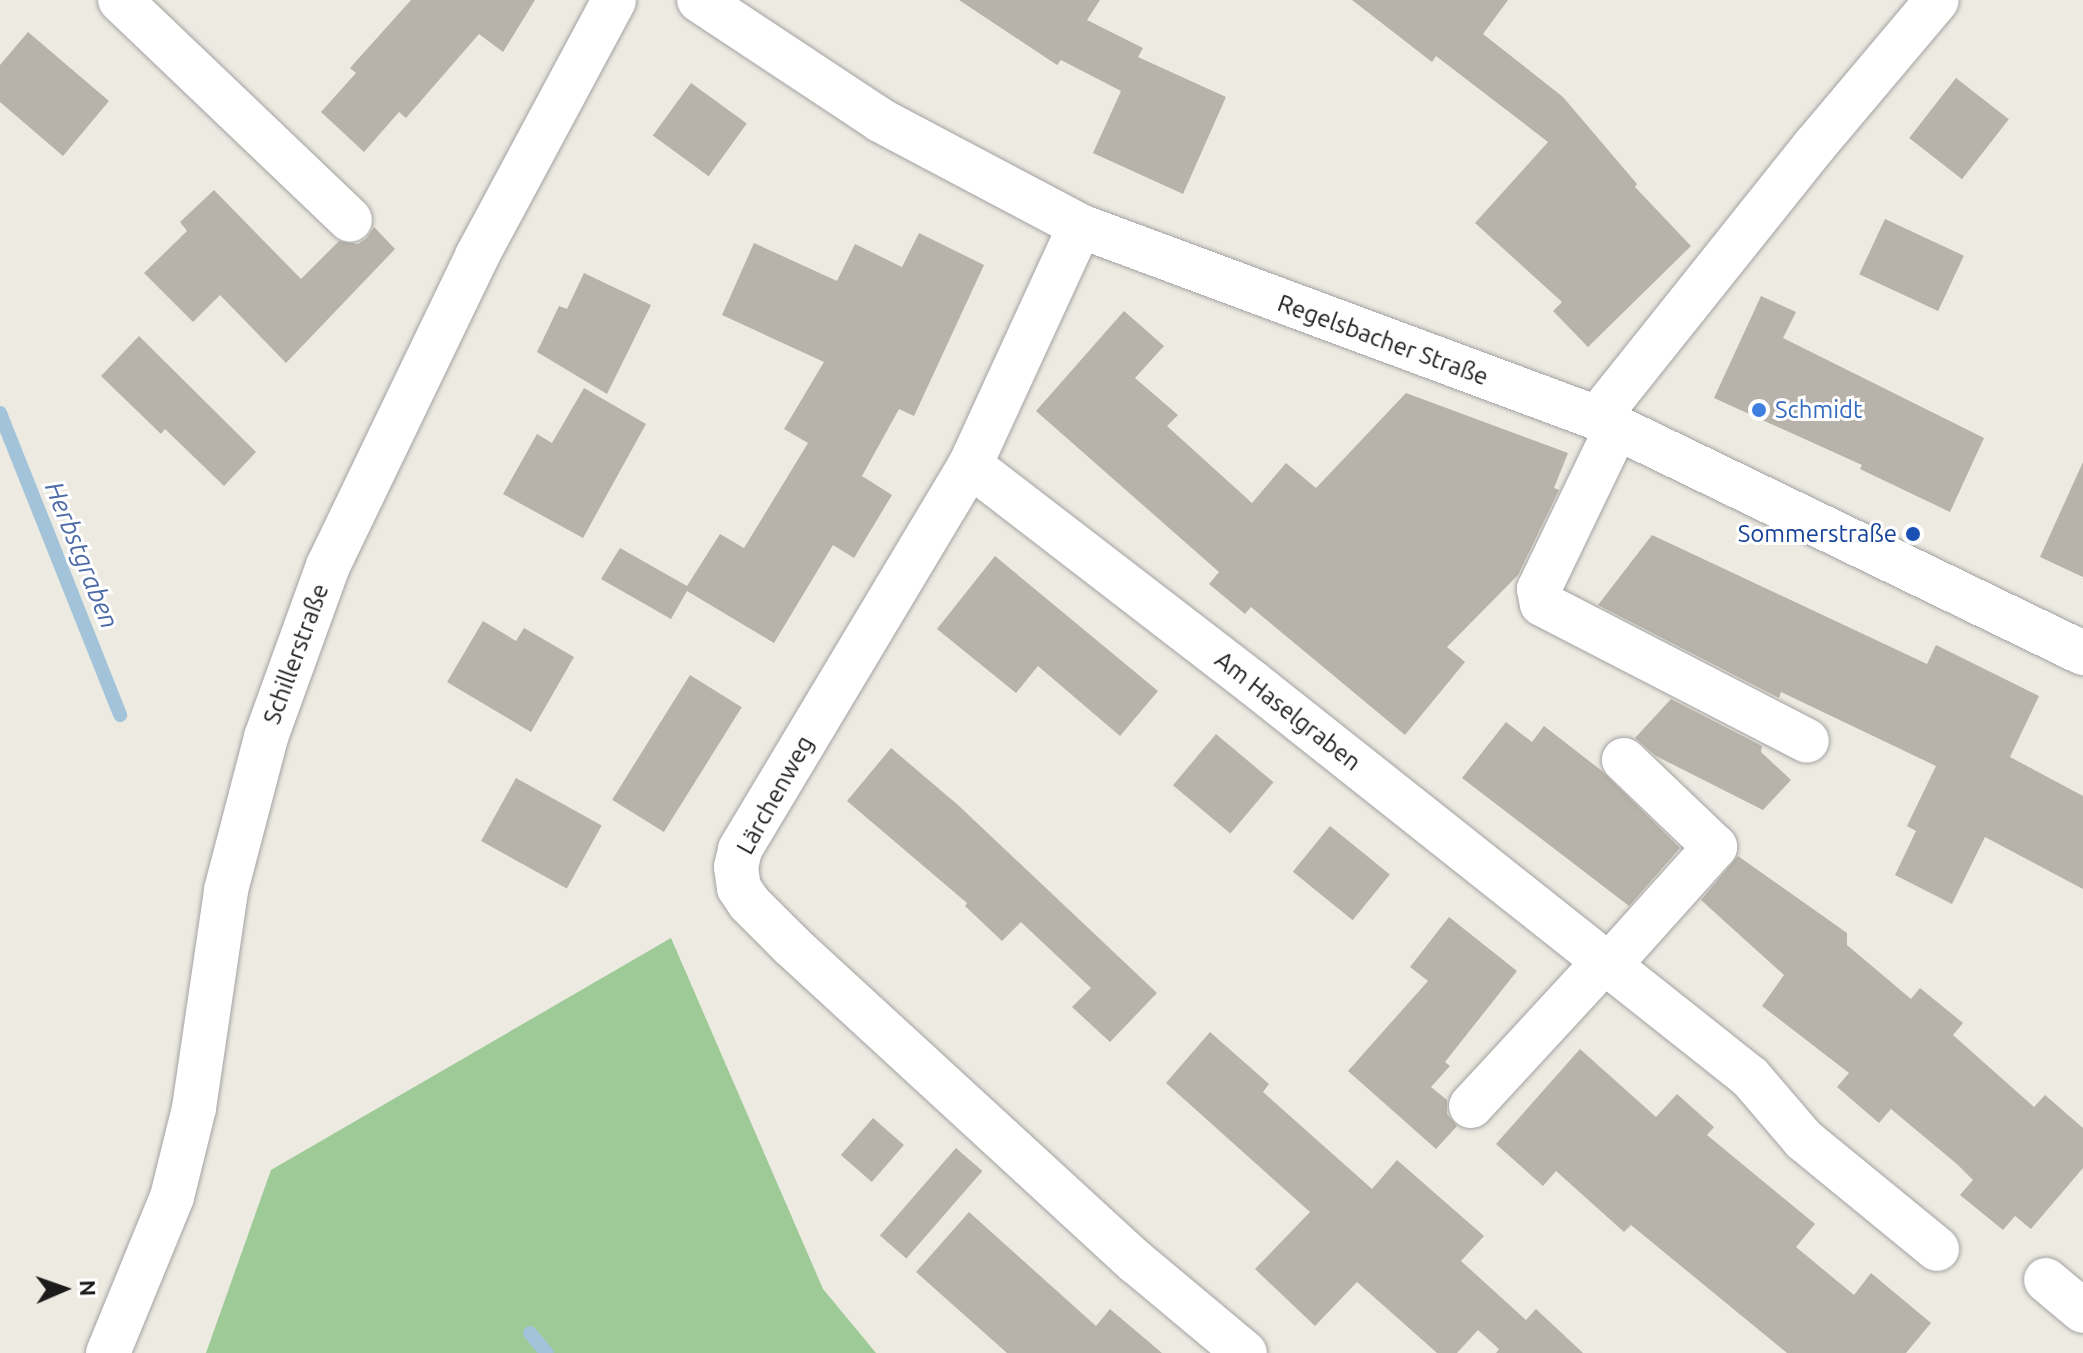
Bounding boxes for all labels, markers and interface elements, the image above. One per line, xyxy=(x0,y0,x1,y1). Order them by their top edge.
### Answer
street label: Regelsbacher Straße xyxy=(1274,288,1492,392)
place label: Schmidt xyxy=(1775,396,1862,424)
marker: Schmidt xyxy=(1750,401,1768,419)
water label: Herbstgraben xyxy=(38,477,126,633)
place label: Sommerstraße xyxy=(1738,520,1897,548)
marker: Sommerstraße xyxy=(1904,525,1922,543)
street label: Schillerstraße xyxy=(257,580,335,728)
street label: Am Haselgraben xyxy=(1209,645,1367,777)
street label: Lärchenweg xyxy=(731,731,819,859)
north arrow xyxy=(24,1249,104,1329)
text: N xyxy=(76,1279,101,1297)

